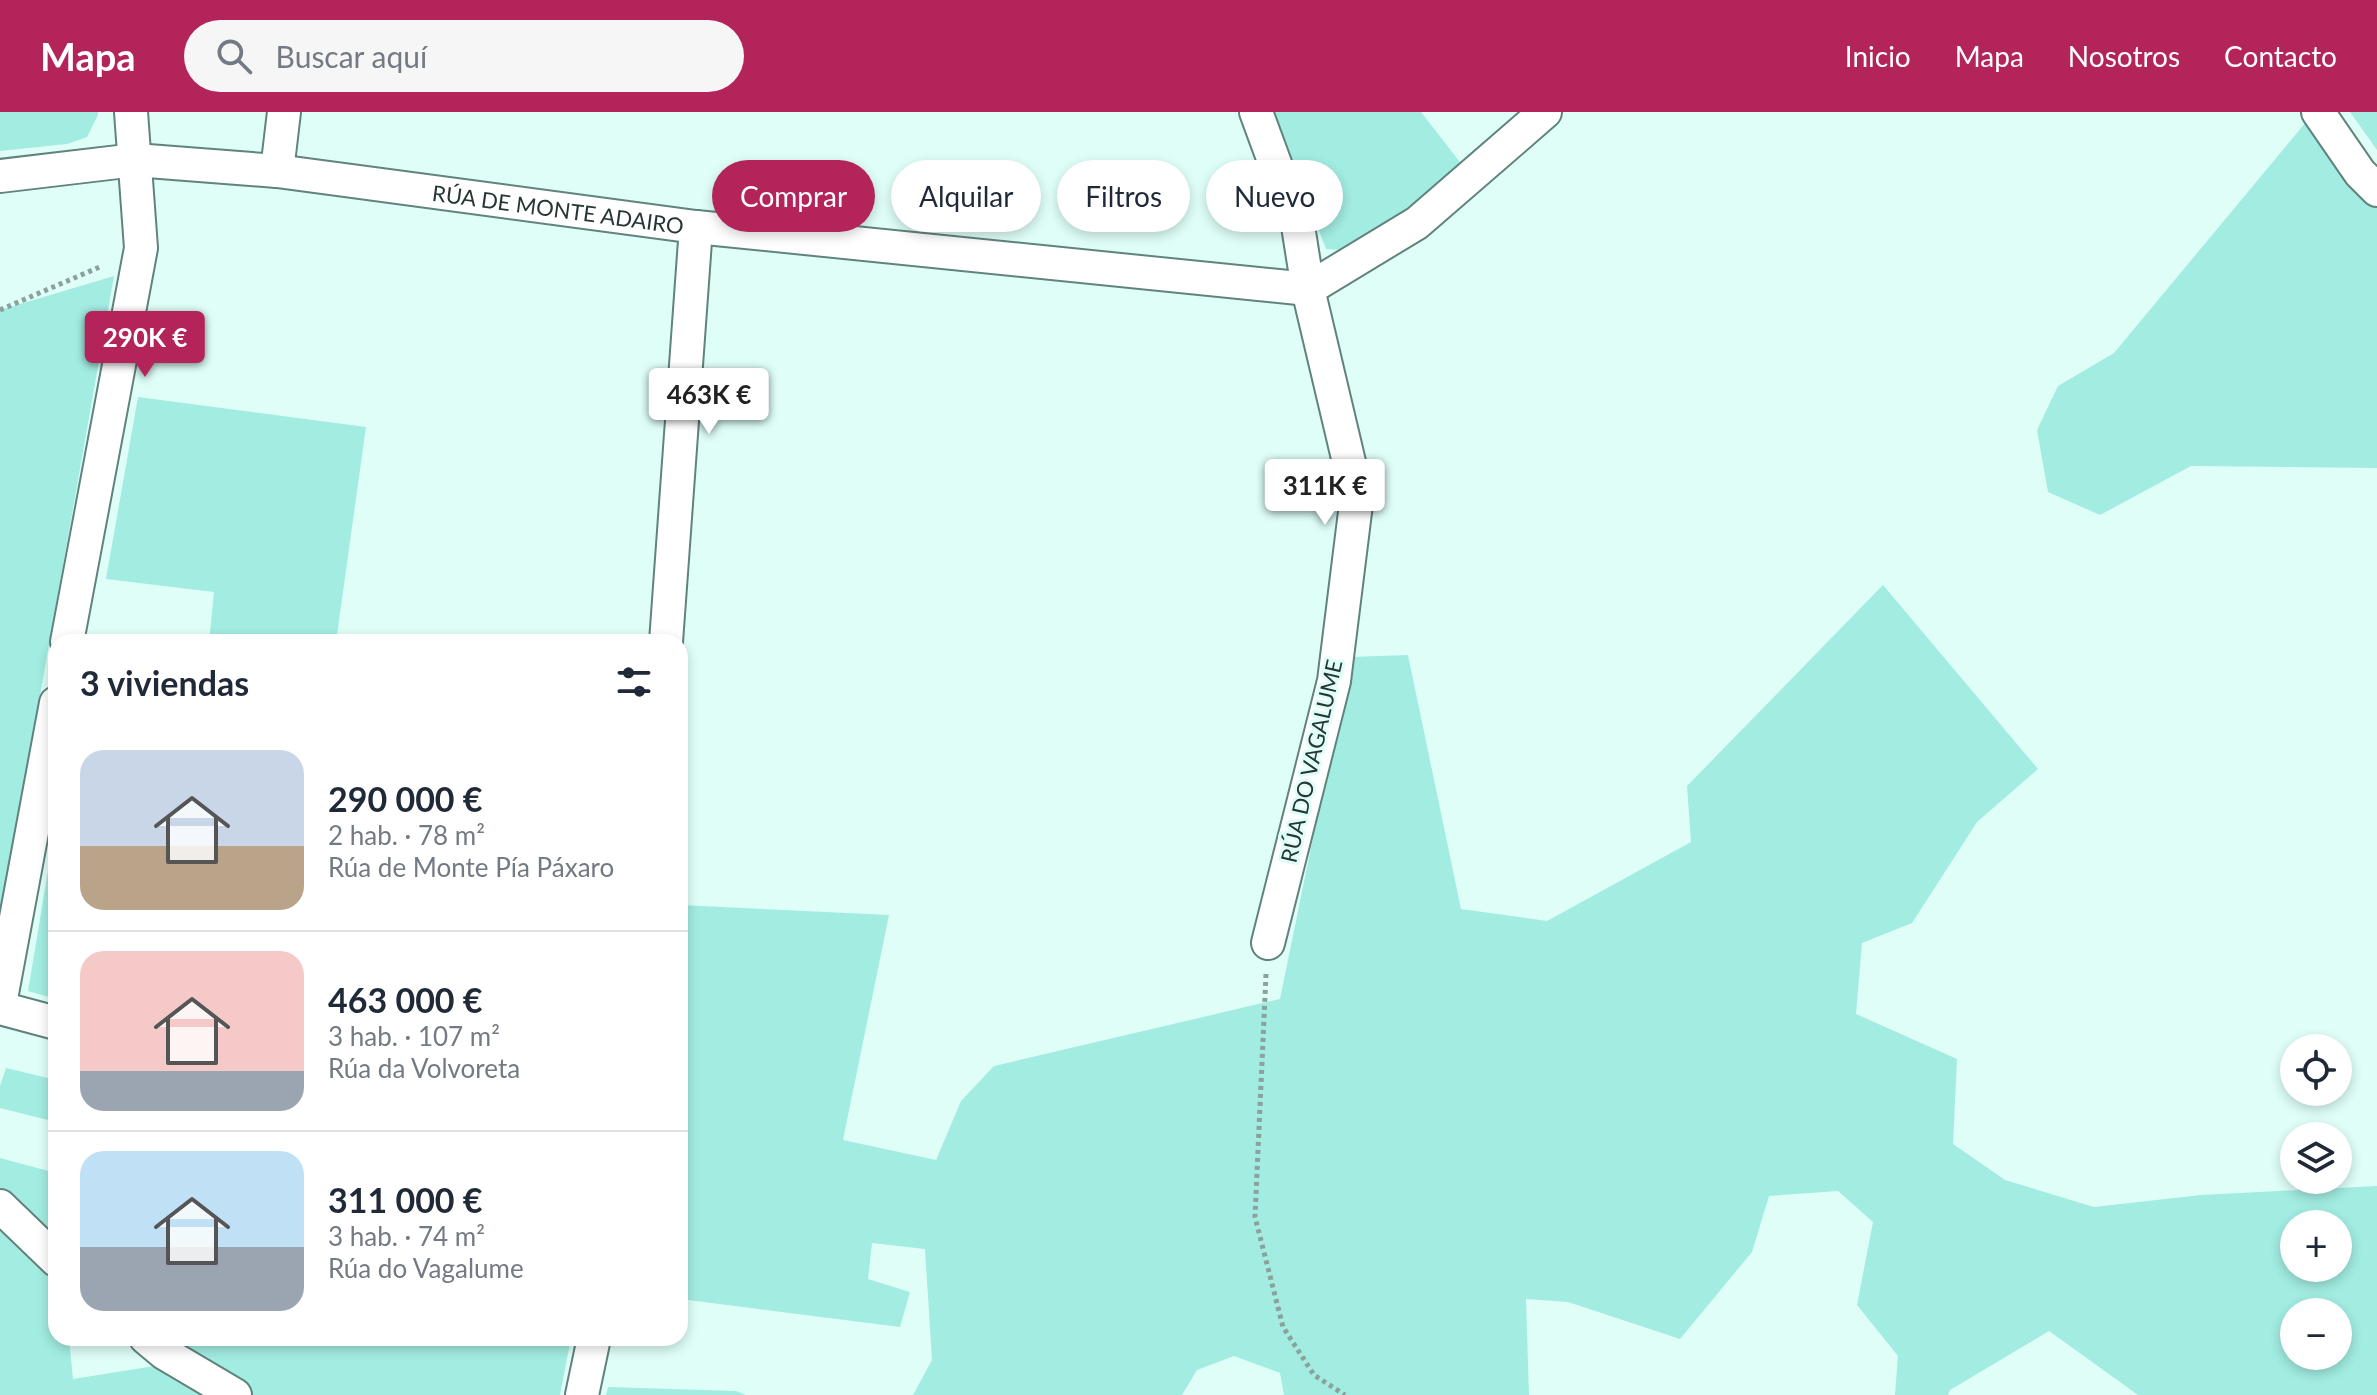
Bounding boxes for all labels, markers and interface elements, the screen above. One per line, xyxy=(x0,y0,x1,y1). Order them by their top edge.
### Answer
search box xyxy=(184,20,744,92)
text: Mapa xyxy=(40,33,136,79)
icon: search xyxy=(212,34,256,78)
text: Buscar aquí xyxy=(276,38,427,74)
text: Inicio xyxy=(1845,39,1911,73)
text: Mapa xyxy=(1955,39,2024,73)
text: Nosotros xyxy=(2068,39,2180,73)
text: Contacto xyxy=(2224,39,2337,73)
chip: Comprar xyxy=(712,160,875,232)
chip: Alquilar xyxy=(891,160,1041,232)
chip: Filtros xyxy=(1057,160,1190,232)
chip: Nuevo xyxy=(1206,160,1343,232)
street label: RÚA DE MONTE ADAIRO xyxy=(431,178,686,239)
pin: 290K € xyxy=(80,311,210,379)
text: 290K € xyxy=(103,321,187,353)
pin: 463K € xyxy=(644,368,774,436)
text: 463K € xyxy=(667,378,751,410)
pin: 311K € xyxy=(1260,459,1390,527)
text: 311K € xyxy=(1283,469,1367,501)
street label: RÚA DO VAGALUME xyxy=(1275,657,1347,865)
icon: filters xyxy=(612,660,656,704)
text: 3 viviendas xyxy=(80,662,249,703)
text: 290 000 € xyxy=(328,778,483,819)
icon: home xyxy=(144,782,240,878)
text: 2 hab. · 78 m² xyxy=(328,819,485,851)
text: Rúa de Monte Pía Páxaro xyxy=(328,851,614,883)
text: 463 000 € xyxy=(328,979,483,1020)
icon: home xyxy=(144,983,240,1079)
text: 3 hab. · 107 m² xyxy=(328,1020,500,1052)
map controls xyxy=(2280,1034,2352,1370)
button: locate xyxy=(2280,1034,2352,1106)
text: Rúa da Volvoreta xyxy=(328,1052,520,1084)
button: layers xyxy=(2280,1122,2352,1194)
text: 311 000 € xyxy=(328,1179,483,1220)
icon: home xyxy=(144,1183,240,1279)
button: + xyxy=(2280,1210,2352,1282)
text: 3 hab. · 74 m² xyxy=(328,1220,485,1252)
text: Rúa do Vagalume xyxy=(328,1252,524,1284)
button: − xyxy=(2280,1298,2352,1370)

